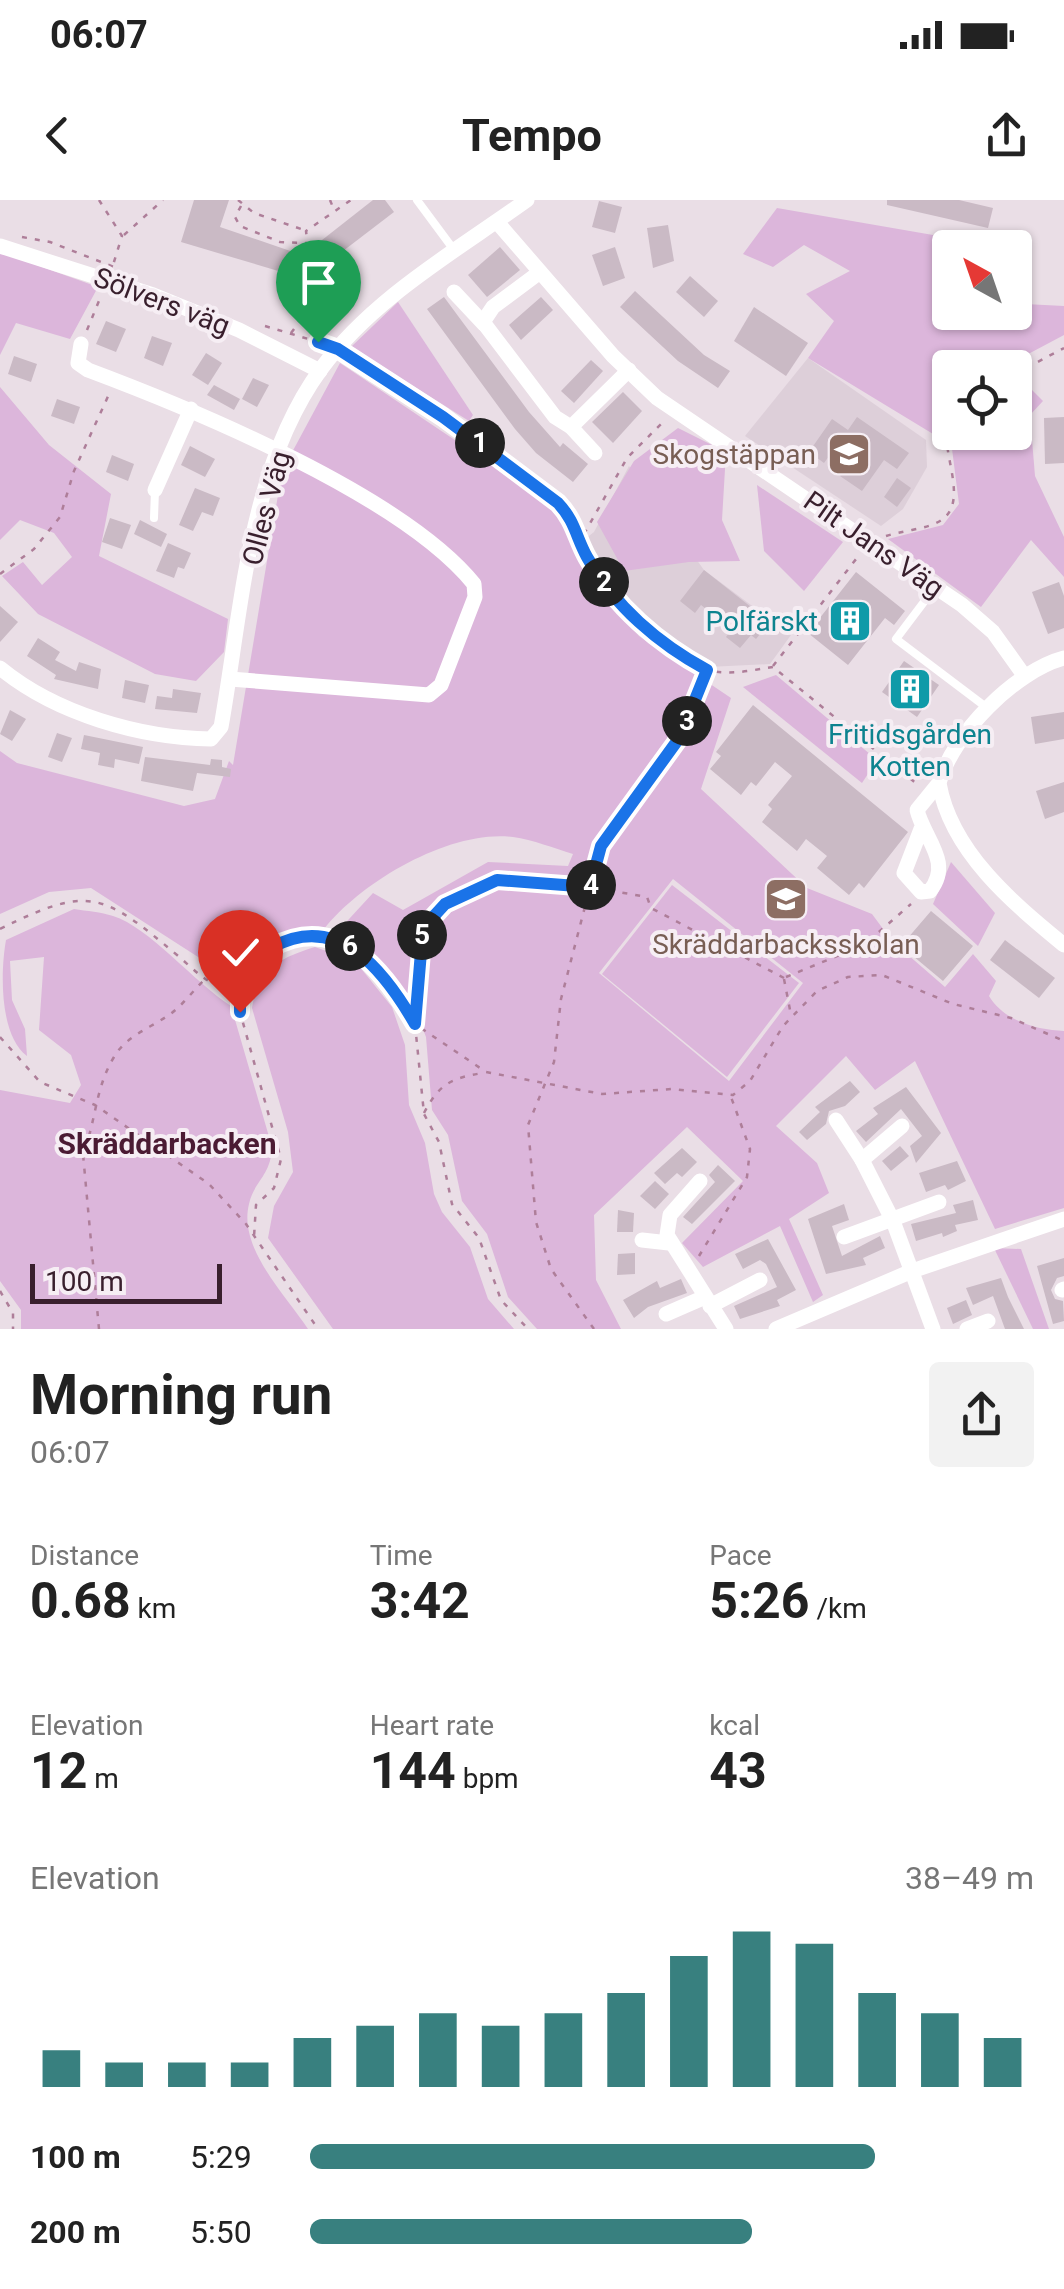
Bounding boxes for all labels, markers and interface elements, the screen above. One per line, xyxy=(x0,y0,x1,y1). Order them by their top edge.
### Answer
text: 06:07 xyxy=(50,13,148,57)
icon: back xyxy=(30,108,85,163)
icon: share xyxy=(979,108,1034,163)
text: Tempo xyxy=(462,109,602,162)
north arrow xyxy=(932,230,1032,330)
map controls xyxy=(932,230,1032,450)
pin xyxy=(276,240,361,343)
icon: arrive xyxy=(291,255,346,310)
street label: Sölvers väg xyxy=(89,260,234,342)
button: locate xyxy=(932,350,1032,450)
pin: 1 xyxy=(455,418,505,468)
text: 1 xyxy=(472,426,488,459)
school or university icon: Skogstäppan xyxy=(826,431,872,477)
place label: Skogstäppan xyxy=(653,438,816,471)
street label: Olles Väg xyxy=(235,447,298,569)
street label: Pilt Jans Väg xyxy=(797,484,950,605)
pin: 2 xyxy=(579,557,629,607)
text: 2 xyxy=(596,565,612,598)
building icon: Polfärskt xyxy=(827,598,873,644)
place label: Polfärskt xyxy=(705,605,818,638)
building icon: Fritidsgården Kotten xyxy=(887,666,933,712)
pin: 3 xyxy=(662,696,712,746)
text: 3 xyxy=(679,704,695,737)
place label: Fritidsgården Kotten xyxy=(828,718,992,783)
pin: 4 xyxy=(566,860,616,910)
text: 4 xyxy=(583,868,599,901)
school or university icon: Skräddarbacksskolan xyxy=(763,876,809,922)
pin xyxy=(198,910,283,1013)
pin: 5 xyxy=(397,910,447,960)
text: 5 xyxy=(414,918,430,951)
pin: 6 xyxy=(325,921,375,971)
icon: check xyxy=(213,925,268,980)
place label: Skräddarbacksskolan xyxy=(652,928,920,961)
text: 6 xyxy=(342,929,358,962)
district label: Skräddarbacken xyxy=(57,1126,277,1161)
scale bar xyxy=(30,1259,222,1304)
text: 100 m xyxy=(45,1265,124,1298)
button: share xyxy=(929,1362,1034,1467)
text: Morning run xyxy=(30,1363,332,1427)
text: 06:07 xyxy=(30,1433,110,1471)
text: Distance xyxy=(30,1539,139,1572)
text: Time xyxy=(370,1539,433,1572)
text: Pace xyxy=(709,1539,772,1572)
text: 0.68 xyxy=(30,1572,131,1630)
text: 3:42 xyxy=(370,1572,470,1630)
text: 5:26 xyxy=(709,1572,809,1630)
text: km xyxy=(131,1592,176,1625)
text: /km xyxy=(809,1592,867,1625)
text: Elevation xyxy=(30,1709,143,1742)
text: Heart rate xyxy=(370,1709,494,1742)
text: kcal xyxy=(709,1709,760,1742)
text: 12 xyxy=(30,1742,87,1800)
text: 144 xyxy=(370,1742,456,1800)
text: 43 xyxy=(709,1742,767,1800)
text: m xyxy=(87,1762,119,1795)
text: bpm xyxy=(456,1762,519,1795)
text: Elevation xyxy=(30,1859,160,1897)
text: 38–49 m xyxy=(905,1859,1034,1897)
text: 100 m xyxy=(30,2138,121,2176)
text: 5:29 xyxy=(190,2138,252,2176)
text: 200 m xyxy=(30,2213,121,2251)
text: 5:50 xyxy=(190,2213,252,2251)

